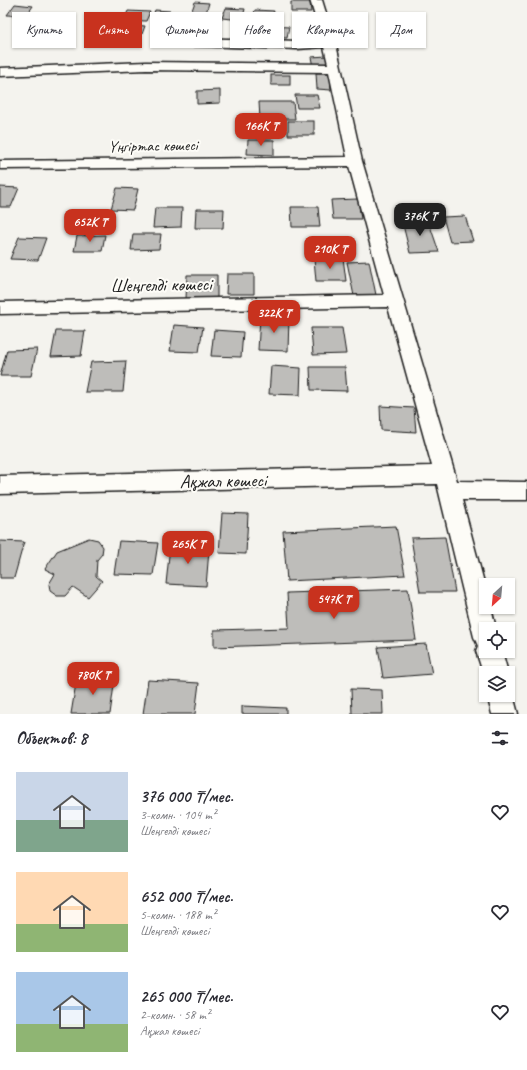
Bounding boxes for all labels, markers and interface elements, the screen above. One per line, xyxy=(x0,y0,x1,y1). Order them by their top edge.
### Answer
chip: Купить xyxy=(12,12,76,48)
chip: Снять xyxy=(84,12,142,48)
chip: Фильтры xyxy=(150,12,222,48)
chip: Новое xyxy=(230,12,284,48)
chip: Квартира xyxy=(292,12,368,48)
chip: Дом xyxy=(376,12,426,48)
pin: 166K ₸ xyxy=(228,113,294,147)
text: 166K ₸ xyxy=(244,118,278,134)
street label: Үңгіртас көшесі xyxy=(108,135,200,157)
pin: 376K ₸ xyxy=(387,203,453,237)
text: 376K ₸ xyxy=(403,208,437,224)
pin: 652K ₸ xyxy=(57,209,123,243)
text: 652K ₸ xyxy=(73,214,107,230)
pin: 210K ₸ xyxy=(297,236,363,270)
text: 210K ₸ xyxy=(313,241,347,257)
street label: Шеңгелді көшесі xyxy=(110,272,214,298)
pin: 322K ₸ xyxy=(241,300,307,334)
text: 322K ₸ xyxy=(257,305,291,321)
street label: Ақжал көшесі xyxy=(179,468,269,494)
pin: 265K ₸ xyxy=(155,531,221,565)
text: 265K ₸ xyxy=(171,536,205,552)
north arrow xyxy=(479,578,515,614)
map controls xyxy=(479,578,515,702)
pin: 547K ₸ xyxy=(301,586,367,620)
text: 547K ₸ xyxy=(317,591,351,607)
button: locate xyxy=(479,622,515,658)
pin: 780K ₸ xyxy=(60,662,126,696)
button: layers xyxy=(479,666,515,702)
text: 780K ₸ xyxy=(76,667,110,683)
icon: filters xyxy=(489,727,511,749)
text: Объектов: 8 xyxy=(16,728,87,749)
text: 376 000 ₸/мес. xyxy=(140,786,233,807)
icon: home xyxy=(48,788,96,836)
icon: heart xyxy=(489,801,511,823)
text: 3-комн. · 104 m² xyxy=(140,807,216,823)
text: Шеңгелді көшесі xyxy=(140,823,209,839)
text: 652 000 ₸/мес. xyxy=(140,886,233,907)
icon: home xyxy=(48,888,96,936)
icon: heart xyxy=(489,901,511,923)
text: 5-комн. · 188 m² xyxy=(140,907,216,923)
text: Шеңгелді көшесі xyxy=(140,923,209,939)
text: 265 000 ₸/мес. xyxy=(140,986,233,1007)
icon: home xyxy=(48,988,96,1036)
icon: heart xyxy=(489,1001,511,1023)
text: 2-комн. · 58 m² xyxy=(140,1007,210,1023)
text: Ақжал көшесі xyxy=(140,1023,199,1039)

